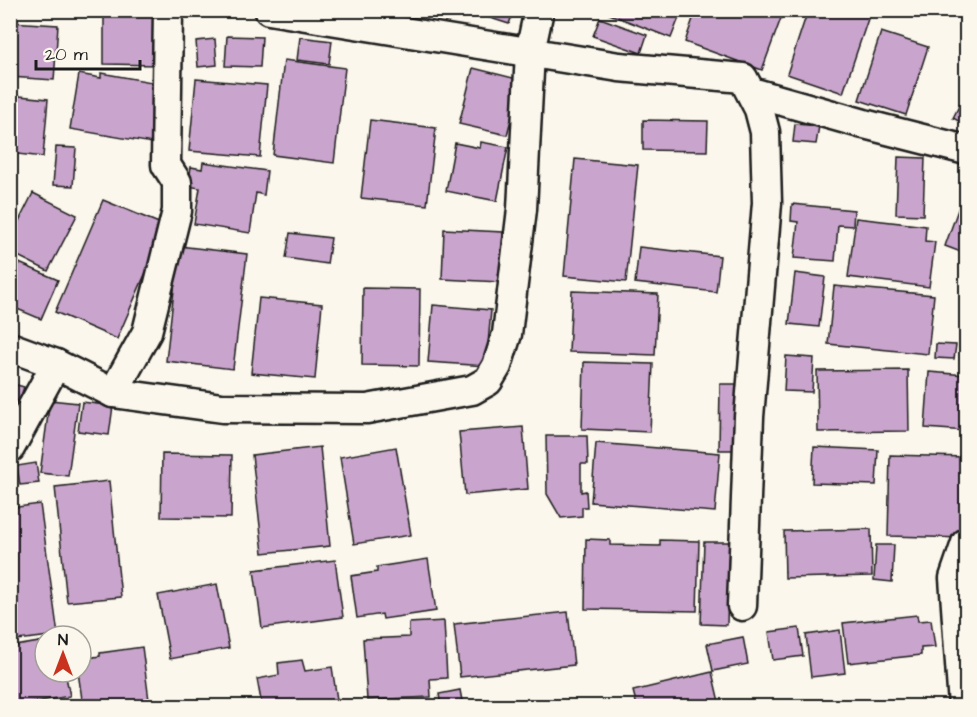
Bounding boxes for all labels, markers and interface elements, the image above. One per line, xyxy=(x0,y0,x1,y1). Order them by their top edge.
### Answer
scale bar xyxy=(36,33,140,71)
text: 20 m xyxy=(45,42,88,67)
north arrow xyxy=(33,624,93,684)
text: N xyxy=(58,629,68,651)

